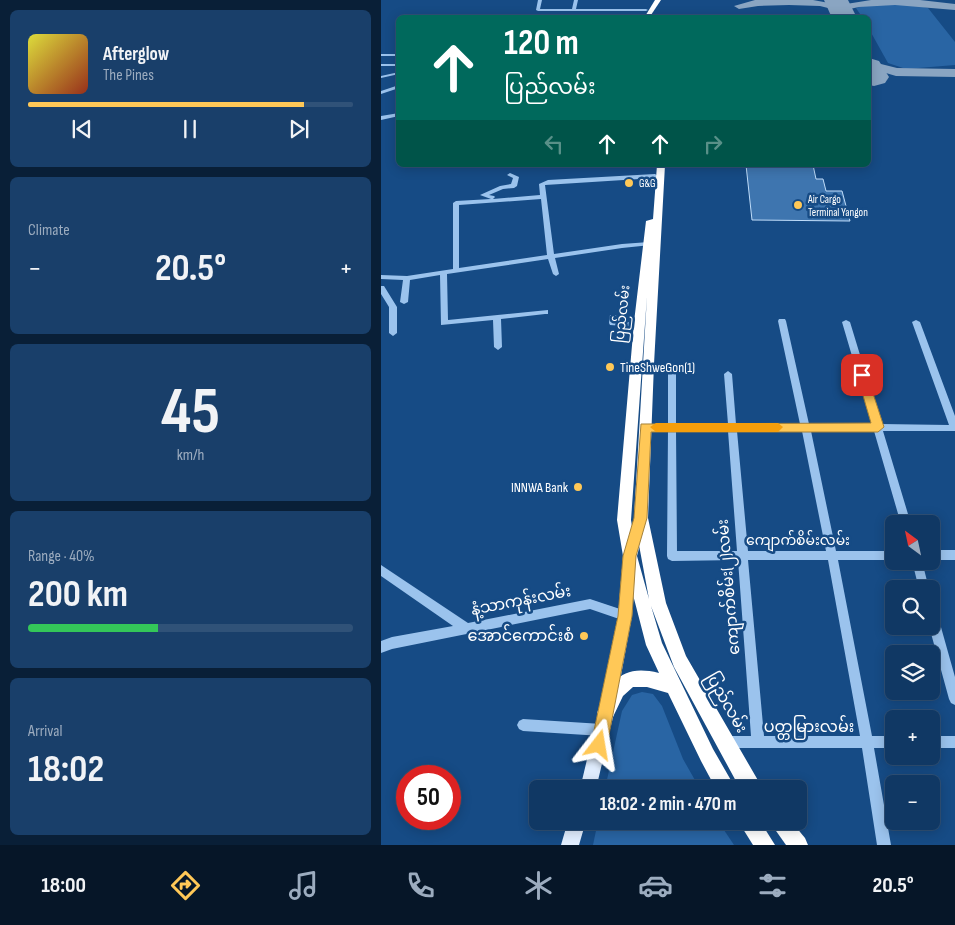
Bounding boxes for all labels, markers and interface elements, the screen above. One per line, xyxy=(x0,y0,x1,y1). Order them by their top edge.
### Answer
text: 120 m xyxy=(504,22,579,65)
icon: ahead xyxy=(421,35,486,100)
text: Afterglow xyxy=(103,43,169,66)
text: The Pines xyxy=(103,66,154,85)
text: ပြည်လမ်း xyxy=(504,74,596,101)
icon: previous xyxy=(68,115,96,143)
icon: pause xyxy=(176,115,204,143)
icon: next xyxy=(285,115,313,143)
icon: left xyxy=(540,130,568,158)
icon: ahead xyxy=(593,130,621,158)
icon: ahead xyxy=(646,130,674,158)
icon: right xyxy=(699,130,727,158)
marker: G&G xyxy=(623,177,635,189)
place label: G&G xyxy=(639,177,656,190)
place label: Air Cargo Terminal Yangon xyxy=(807,193,868,219)
marker: Air Cargo Terminal Yangon xyxy=(792,199,804,211)
text: Climate xyxy=(28,221,70,240)
text: 20.5° xyxy=(155,246,226,291)
text: − xyxy=(28,252,42,285)
text: + xyxy=(339,252,353,285)
street label: ပြည်လမ်း xyxy=(609,284,636,344)
pin xyxy=(841,354,883,396)
place label: TineShweGon(1) xyxy=(620,359,695,376)
marker: TineShweGon(1) xyxy=(604,361,616,373)
icon: arrive xyxy=(848,361,876,389)
text: 45 xyxy=(161,374,220,452)
text: km/h xyxy=(177,446,204,465)
place label: INNWA Bank xyxy=(511,479,569,496)
marker: INNWA Bank xyxy=(572,481,584,493)
north arrow xyxy=(885,515,940,570)
map controls xyxy=(885,515,940,830)
street label: ကျောက်စိမ်း(၂)လမ်း xyxy=(711,518,747,656)
street label: ကျောက်စိမ်းလမ်း xyxy=(746,530,850,552)
text: Range · 40% xyxy=(28,547,95,566)
text: 200 km xyxy=(28,572,128,617)
street label: နံ့သာကုန်းလမ်း xyxy=(469,579,573,624)
button: search xyxy=(885,580,940,635)
place label: အောင်ကောင်းစံ xyxy=(467,624,574,646)
marker: အောင်ကောင်းစံ xyxy=(578,630,590,642)
button: layers xyxy=(885,645,940,700)
street label: ပြည်လမ်း xyxy=(699,668,753,738)
button: + xyxy=(885,710,940,765)
street label: ပတ္တမြားလမ်း xyxy=(764,715,854,740)
position arrow xyxy=(572,718,624,770)
text: Arrival xyxy=(28,722,62,741)
text: 18:02 xyxy=(28,747,104,792)
speed limit sign: 50 xyxy=(396,765,461,830)
button: − xyxy=(885,775,940,830)
text: 18:02 · 2 min · 470 m xyxy=(600,793,736,816)
icon: directions xyxy=(168,868,203,903)
icon: music xyxy=(286,868,321,903)
icon: phone xyxy=(403,868,438,903)
icon: climate xyxy=(521,868,556,903)
icon: car xyxy=(638,868,673,903)
icon: filters xyxy=(755,868,790,903)
text: 18:00 xyxy=(41,872,86,899)
text: 20.5° xyxy=(873,872,914,899)

